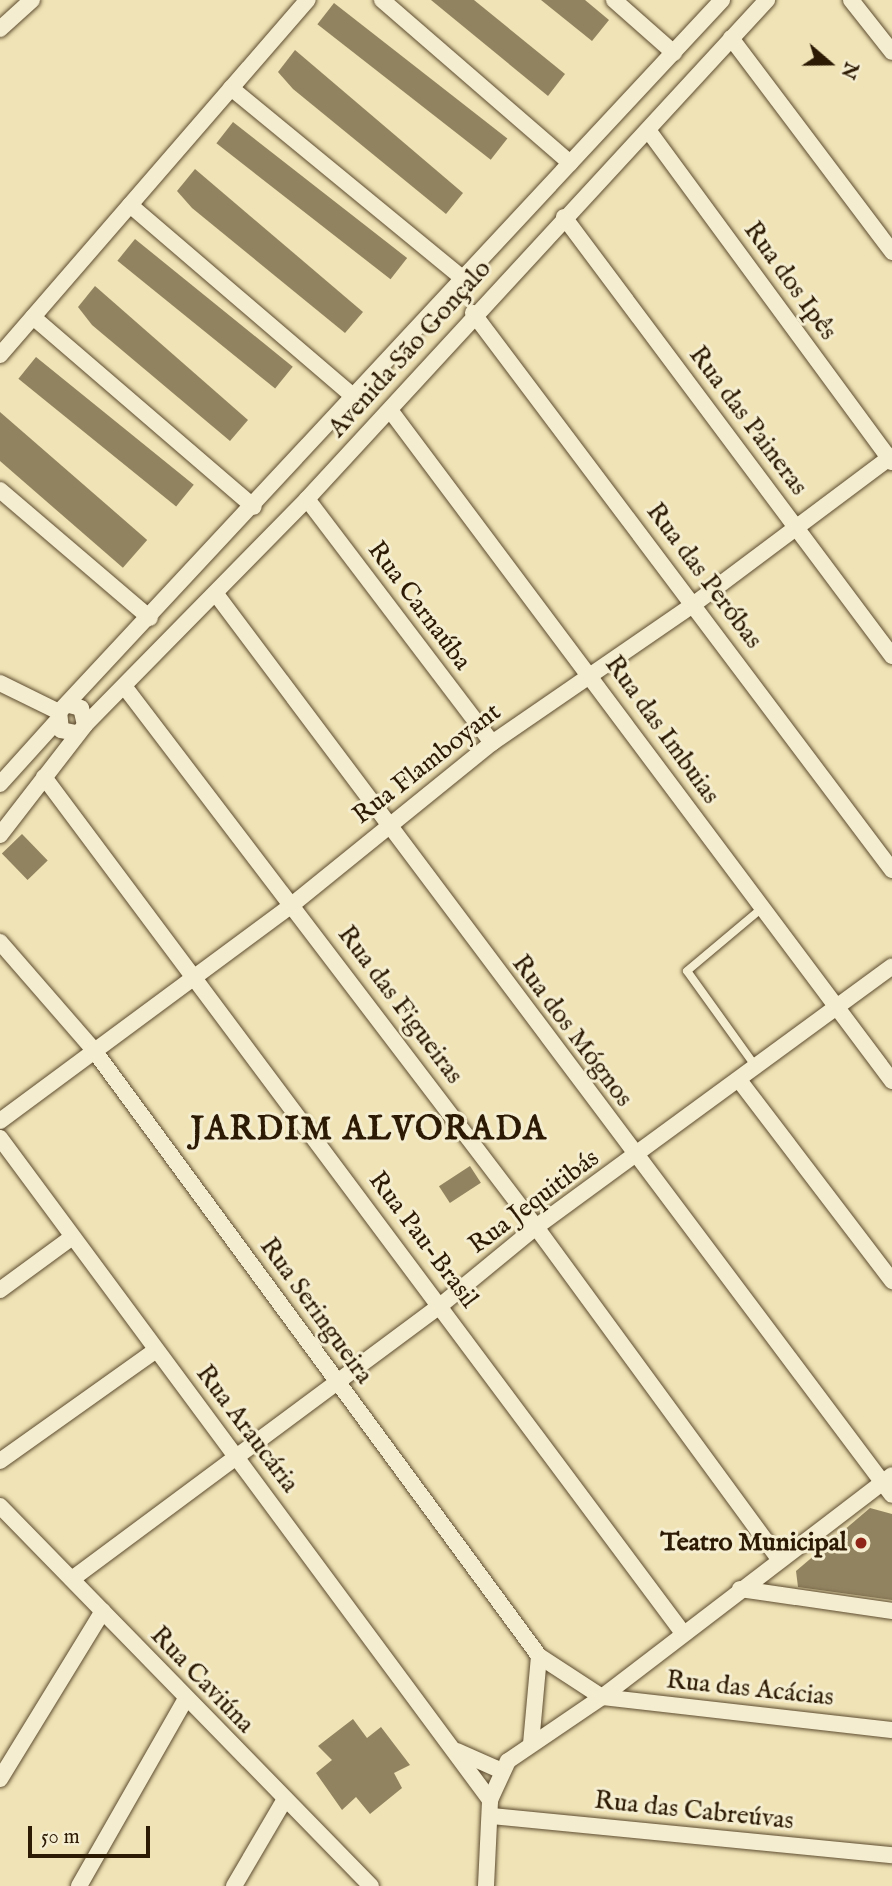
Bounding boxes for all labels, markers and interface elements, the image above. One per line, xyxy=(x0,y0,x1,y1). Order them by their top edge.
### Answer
north arrow xyxy=(794,28,864,98)
text: N xyxy=(835,58,863,82)
street label: Rua dos Ipês xyxy=(737,216,843,346)
street label: Avenida São Gonçalo xyxy=(322,254,498,444)
street label: Rua das Paineras xyxy=(682,340,814,502)
street label: Rua das Peróbas xyxy=(639,497,769,655)
street label: Rua Carnaúba xyxy=(360,535,478,677)
street label: Rua das Imbuias xyxy=(598,650,726,810)
street label: Rua Flamboyant xyxy=(347,697,507,831)
street label: Rua das Figueiras xyxy=(330,920,470,1090)
street label: Rua dos Mógnos xyxy=(505,949,639,1113)
district label: JARDIM ALVORADA xyxy=(192,1111,546,1151)
street label: Rua Jequitibás xyxy=(463,1143,605,1261)
street label: Rua Pau-Brasil xyxy=(362,1166,484,1314)
street label: Rua Seringueira xyxy=(253,1232,379,1390)
street label: Rua Araucária xyxy=(189,1359,305,1499)
place label: Teatro Municipal xyxy=(660,1527,847,1559)
marker: Teatro Municipal xyxy=(853,1535,869,1551)
street label: Rua Caviúna xyxy=(143,1620,261,1740)
street label: Rua das Acácias xyxy=(665,1665,835,1713)
street label: Rua das Cabreúvas xyxy=(593,1785,795,1837)
scale bar xyxy=(32,1812,154,1856)
text: 50 m xyxy=(41,1824,80,1851)

